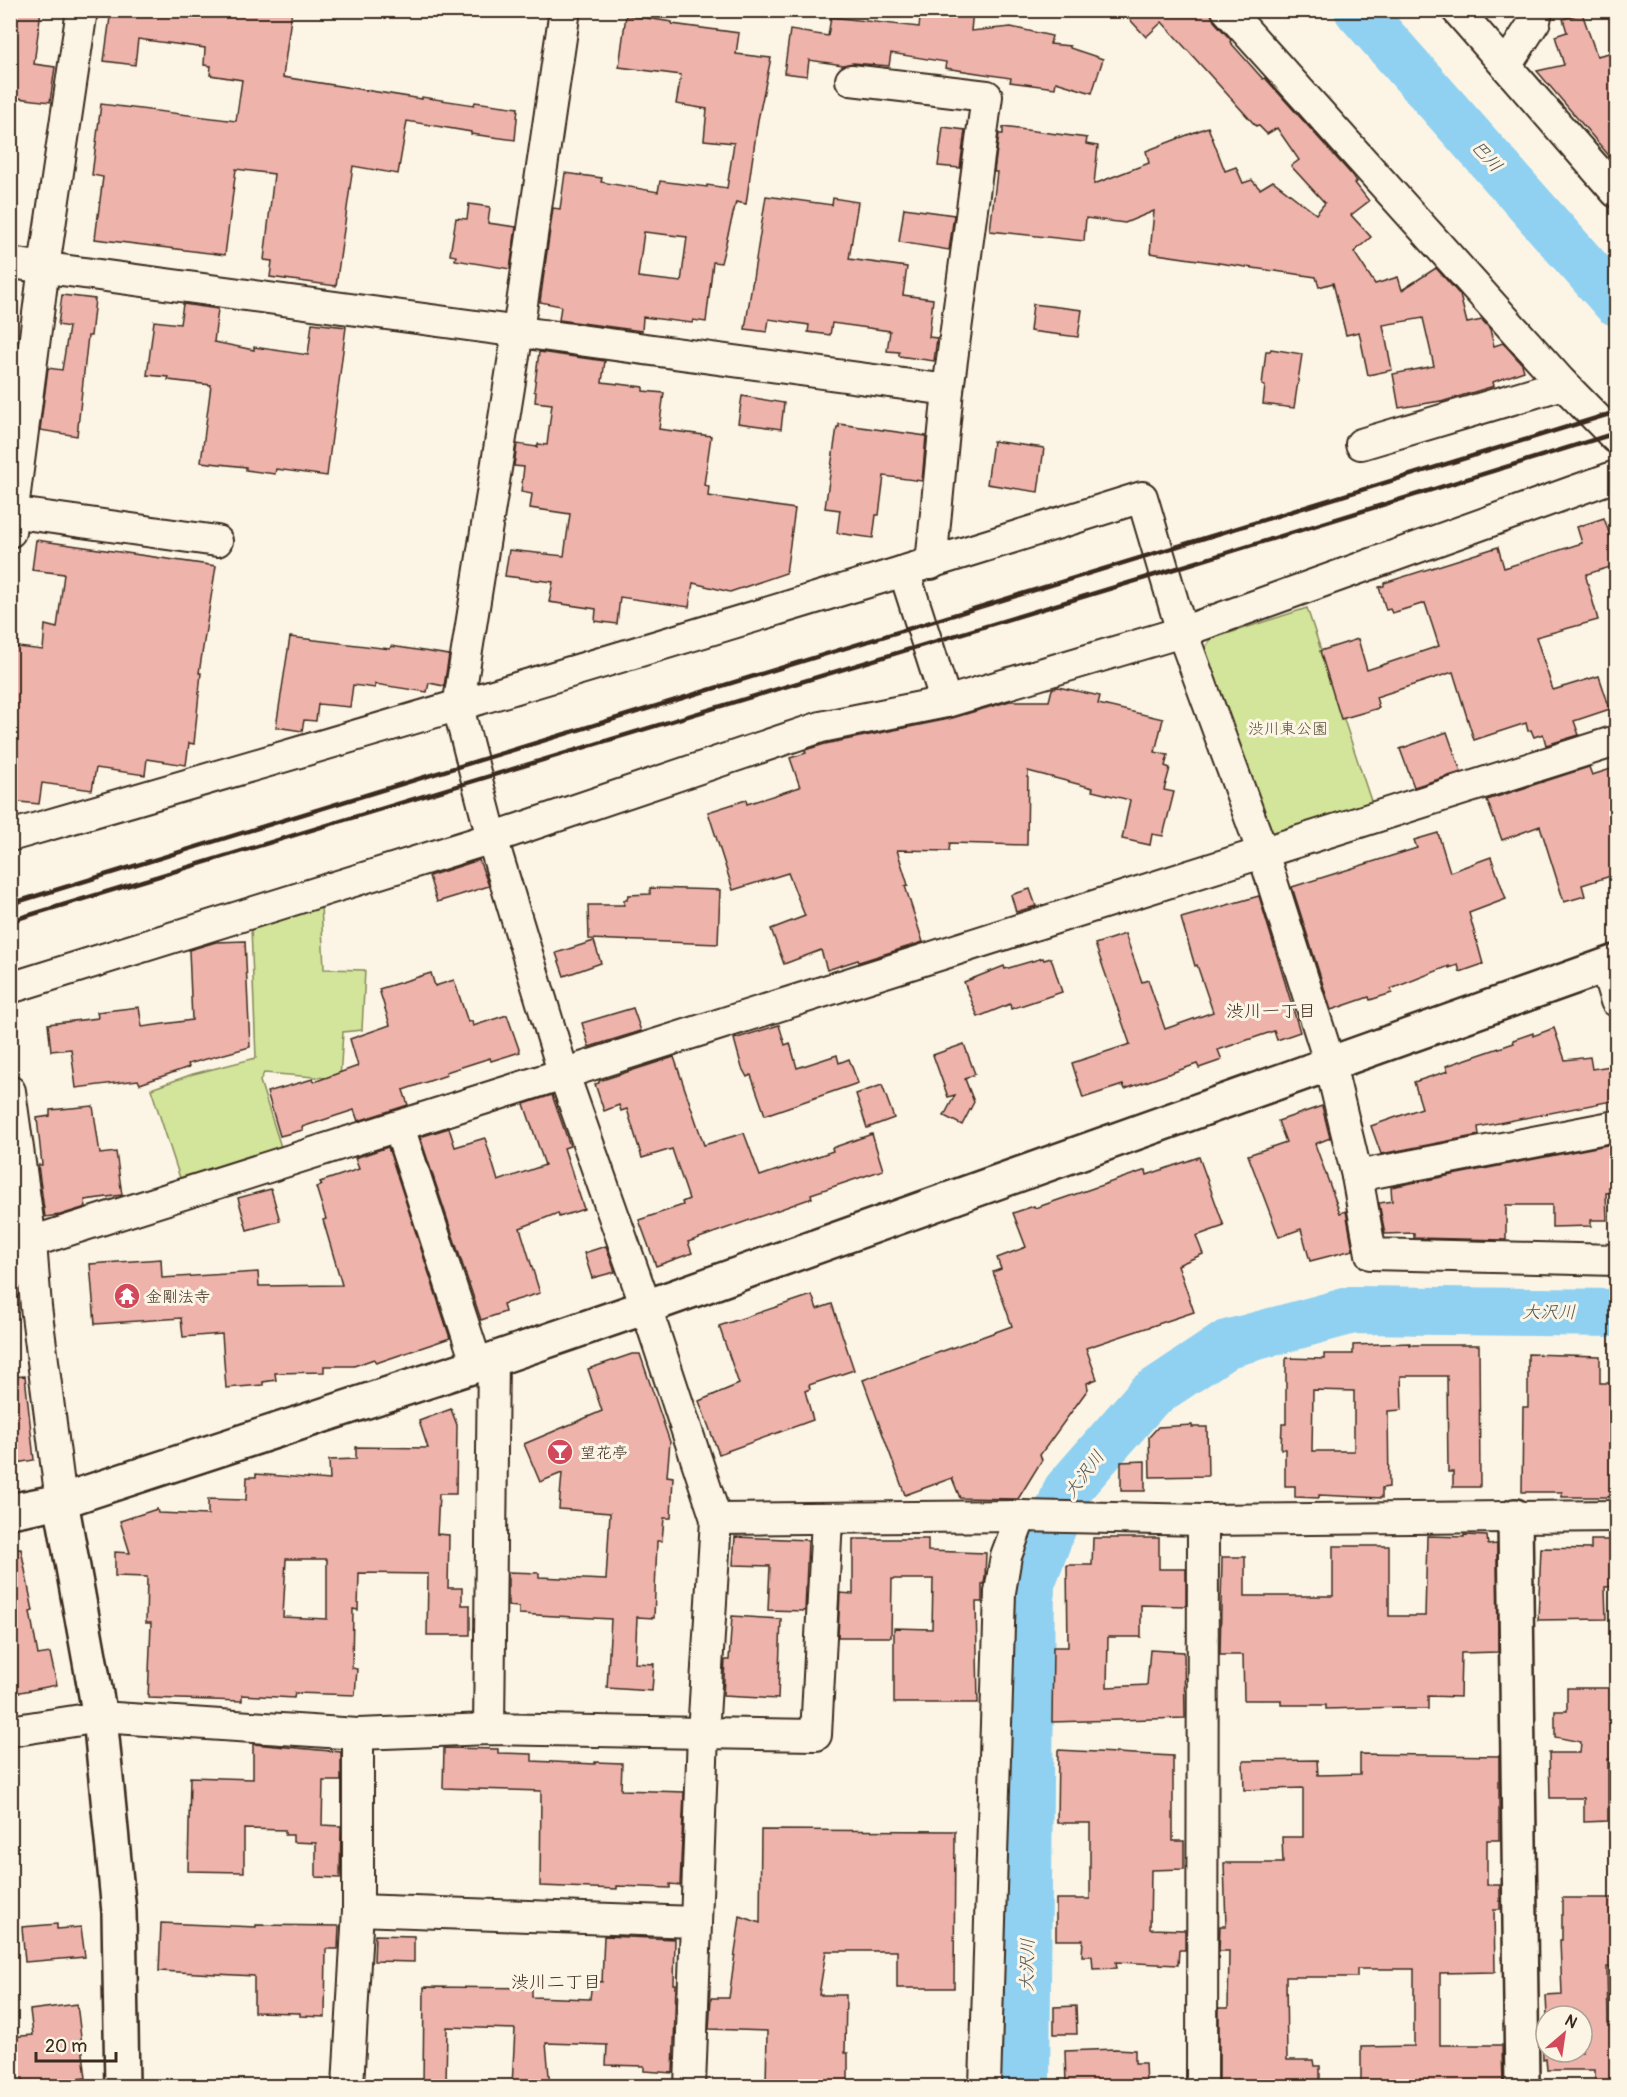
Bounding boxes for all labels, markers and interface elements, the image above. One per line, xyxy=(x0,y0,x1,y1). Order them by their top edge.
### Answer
water label: 巴川 xyxy=(1466,135,1507,177)
park label: 渋川東公園 xyxy=(1248,719,1328,739)
district label: 渋川一丁目 xyxy=(1226,1000,1316,1023)
temple icon: 金剛法寺 xyxy=(112,1281,142,1311)
place label: 金剛法寺 xyxy=(146,1287,210,1307)
water label: 大沢川 xyxy=(1522,1301,1576,1324)
bar icon: 望花亭 xyxy=(545,1437,575,1467)
place label: 望花亭 xyxy=(580,1443,628,1463)
water label: 大沢川 xyxy=(1059,1446,1110,1503)
water label: 大沢川 xyxy=(1016,1938,1039,1992)
district label: 渋川二丁目 xyxy=(511,1971,601,1994)
north arrow xyxy=(1534,2004,1594,2064)
text: N xyxy=(1561,2010,1581,2033)
scale bar xyxy=(36,2025,116,2063)
text: 20 m xyxy=(45,2035,87,2058)

